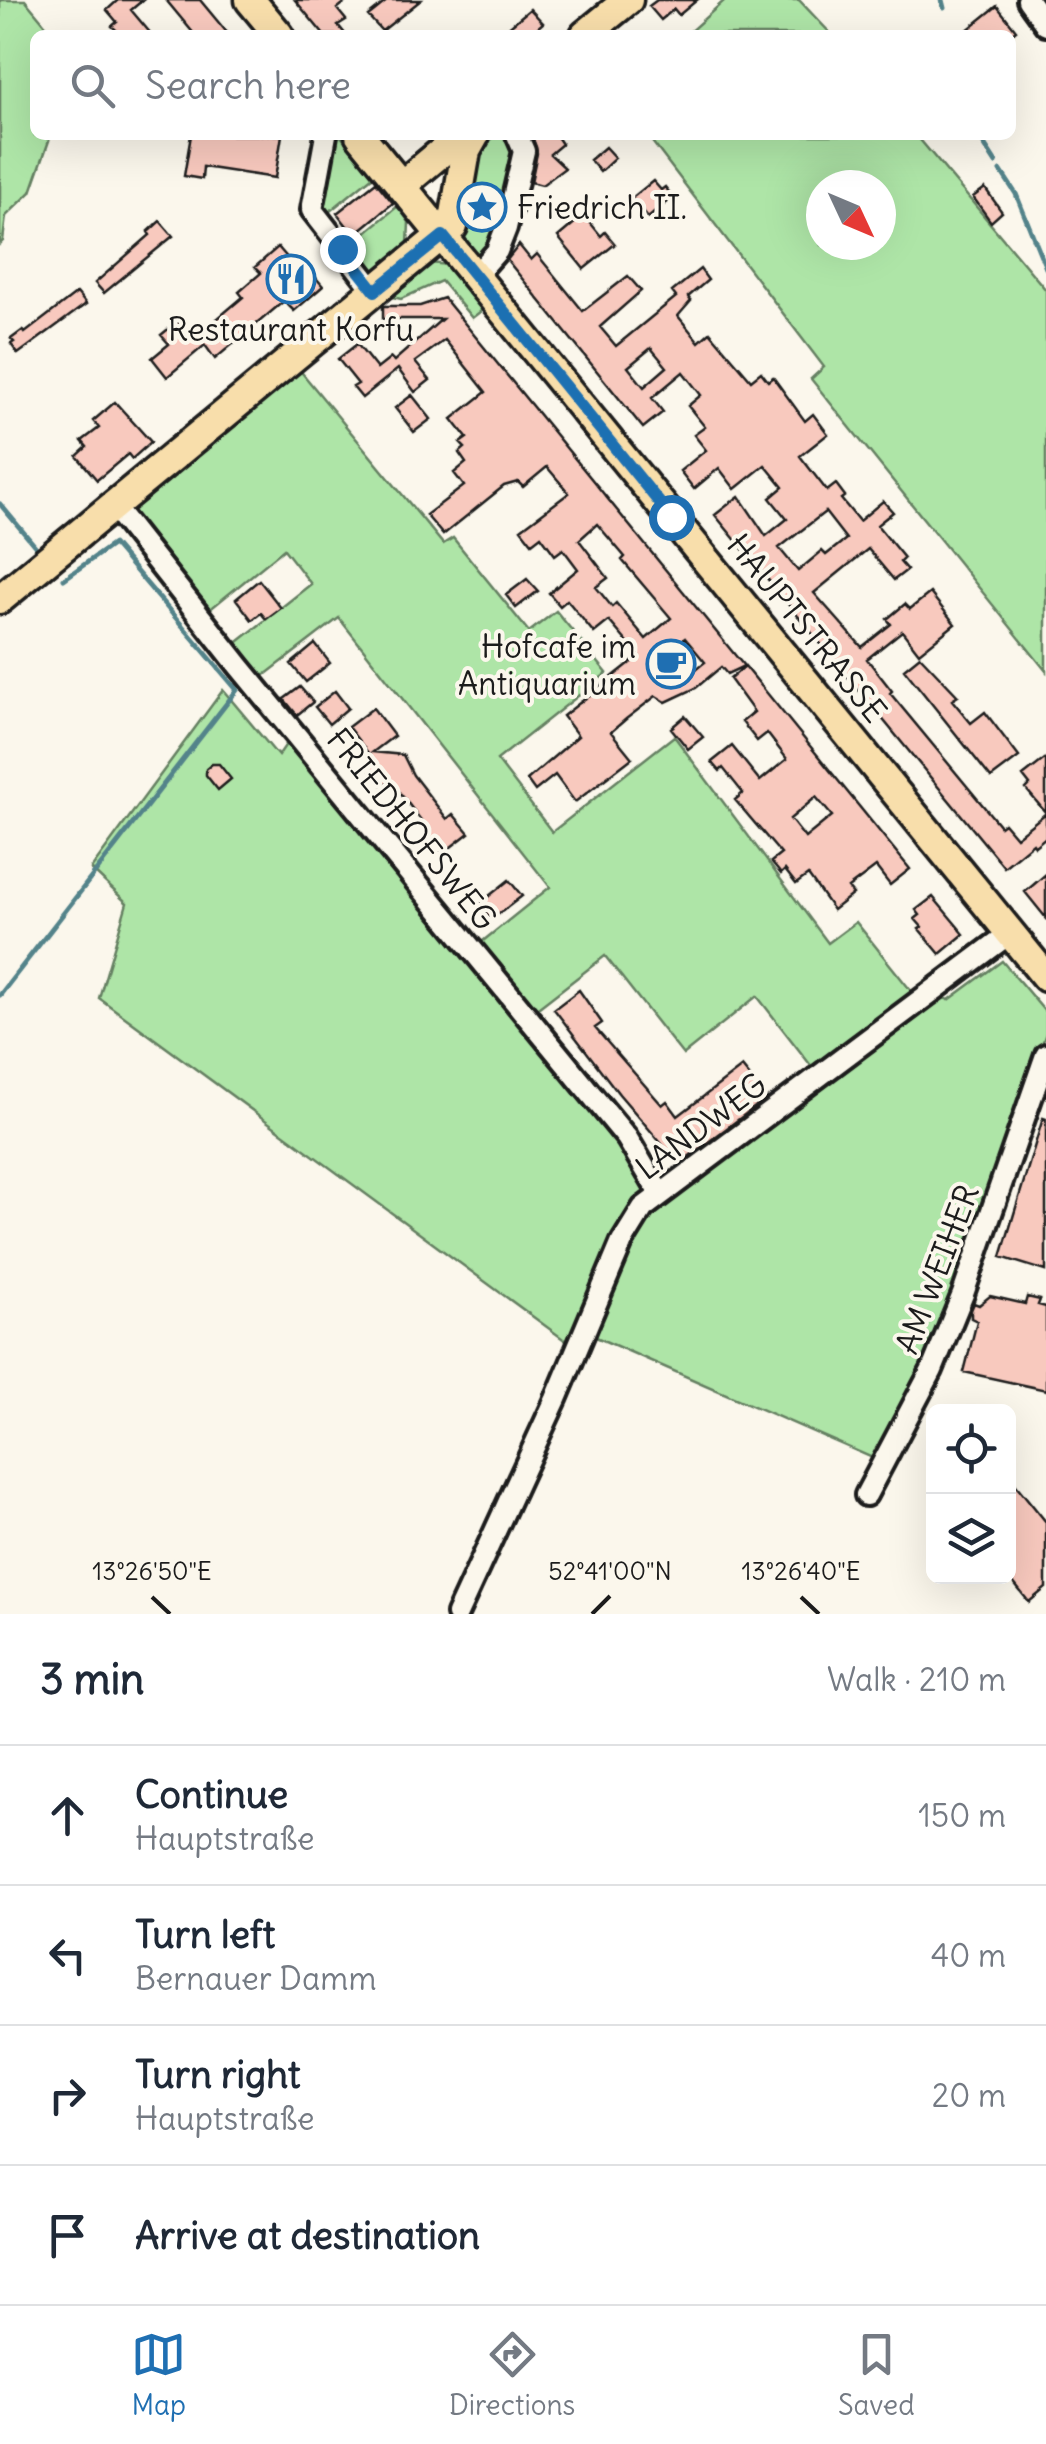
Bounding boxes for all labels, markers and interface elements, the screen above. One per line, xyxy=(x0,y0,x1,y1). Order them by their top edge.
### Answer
search box xyxy=(30,30,1016,140)
icon: search xyxy=(65,58,120,113)
text: Search here xyxy=(145,62,351,109)
north arrow xyxy=(806,170,896,260)
place icon: Friedrich II. xyxy=(456,181,508,233)
place label: Friedrich II. xyxy=(517,187,687,228)
route end xyxy=(320,227,366,273)
restaurant icon: Restaurant Korfu xyxy=(265,253,317,305)
place label: Restaurant Korfu xyxy=(168,309,414,350)
route start xyxy=(649,495,695,541)
street label: HAUPTSTRASSE xyxy=(718,525,896,731)
place label: Hofcafe im Antiquarium xyxy=(458,626,636,704)
cafe icon: Hofcafe im Antiquarium xyxy=(645,638,697,690)
street label: FRIEDHOFSWEG xyxy=(318,720,506,938)
street label: LANDWEG xyxy=(628,1064,774,1188)
street label: AM WEIHER xyxy=(886,1178,988,1360)
map controls xyxy=(926,1404,1016,1584)
button: locate xyxy=(926,1404,1016,1494)
button: layers xyxy=(926,1494,1016,1584)
text: 13°26'50"E xyxy=(92,1555,212,1587)
text: 52°41'00"N xyxy=(548,1555,672,1587)
text: 13°26'40"E xyxy=(742,1555,860,1587)
text: 3 min xyxy=(40,1653,144,1705)
text: Walk · 210 m xyxy=(827,1659,1006,1700)
text: Continue xyxy=(135,1771,288,1818)
icon: ahead xyxy=(40,1788,95,1843)
text: 150 m xyxy=(918,1795,1006,1836)
text: Hauptstraße xyxy=(135,1818,315,1859)
text: Turn left xyxy=(135,1911,275,1958)
icon: left xyxy=(40,1928,95,1983)
text: 40 m xyxy=(931,1935,1006,1976)
text: Bernauer Damm xyxy=(135,1958,376,1999)
text: Turn right xyxy=(135,2051,301,2098)
icon: right xyxy=(40,2068,95,2123)
text: 20 m xyxy=(932,2075,1006,2116)
text: Hauptstraße xyxy=(135,2098,315,2139)
icon: arrive xyxy=(40,2208,95,2263)
text: Arrive at destination xyxy=(135,2212,480,2259)
tab: Map xyxy=(131,2327,186,2423)
tab: Directions xyxy=(449,2327,575,2423)
tab: Saved xyxy=(838,2327,915,2423)

